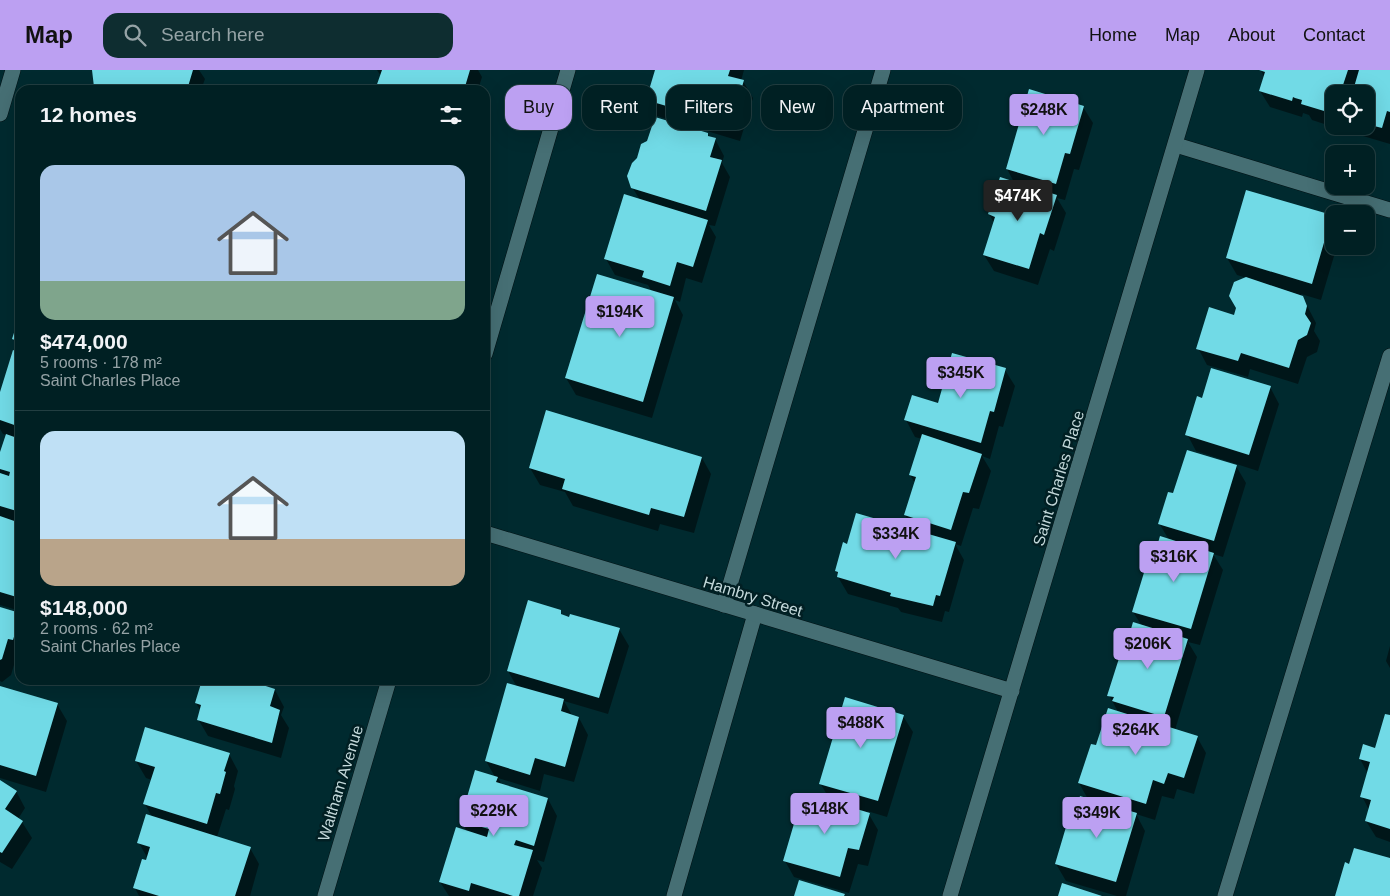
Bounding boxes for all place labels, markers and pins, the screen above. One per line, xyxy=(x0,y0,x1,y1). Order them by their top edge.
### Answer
pin: $248K xyxy=(1009,93,1079,136)
pin: $474K xyxy=(983,180,1053,222)
pin: $194K xyxy=(585,296,655,338)
pin: $345K xyxy=(926,356,996,399)
pin: $334K xyxy=(861,518,931,560)
pin: $316K xyxy=(1139,540,1209,583)
pin: $206K xyxy=(1113,628,1183,670)
pin: $488K xyxy=(826,706,896,749)
pin: $264K xyxy=(1101,714,1171,756)
pin: $148K xyxy=(790,792,860,835)
pin: $229K xyxy=(459,794,529,837)
pin: $349K xyxy=(1062,796,1132,839)

